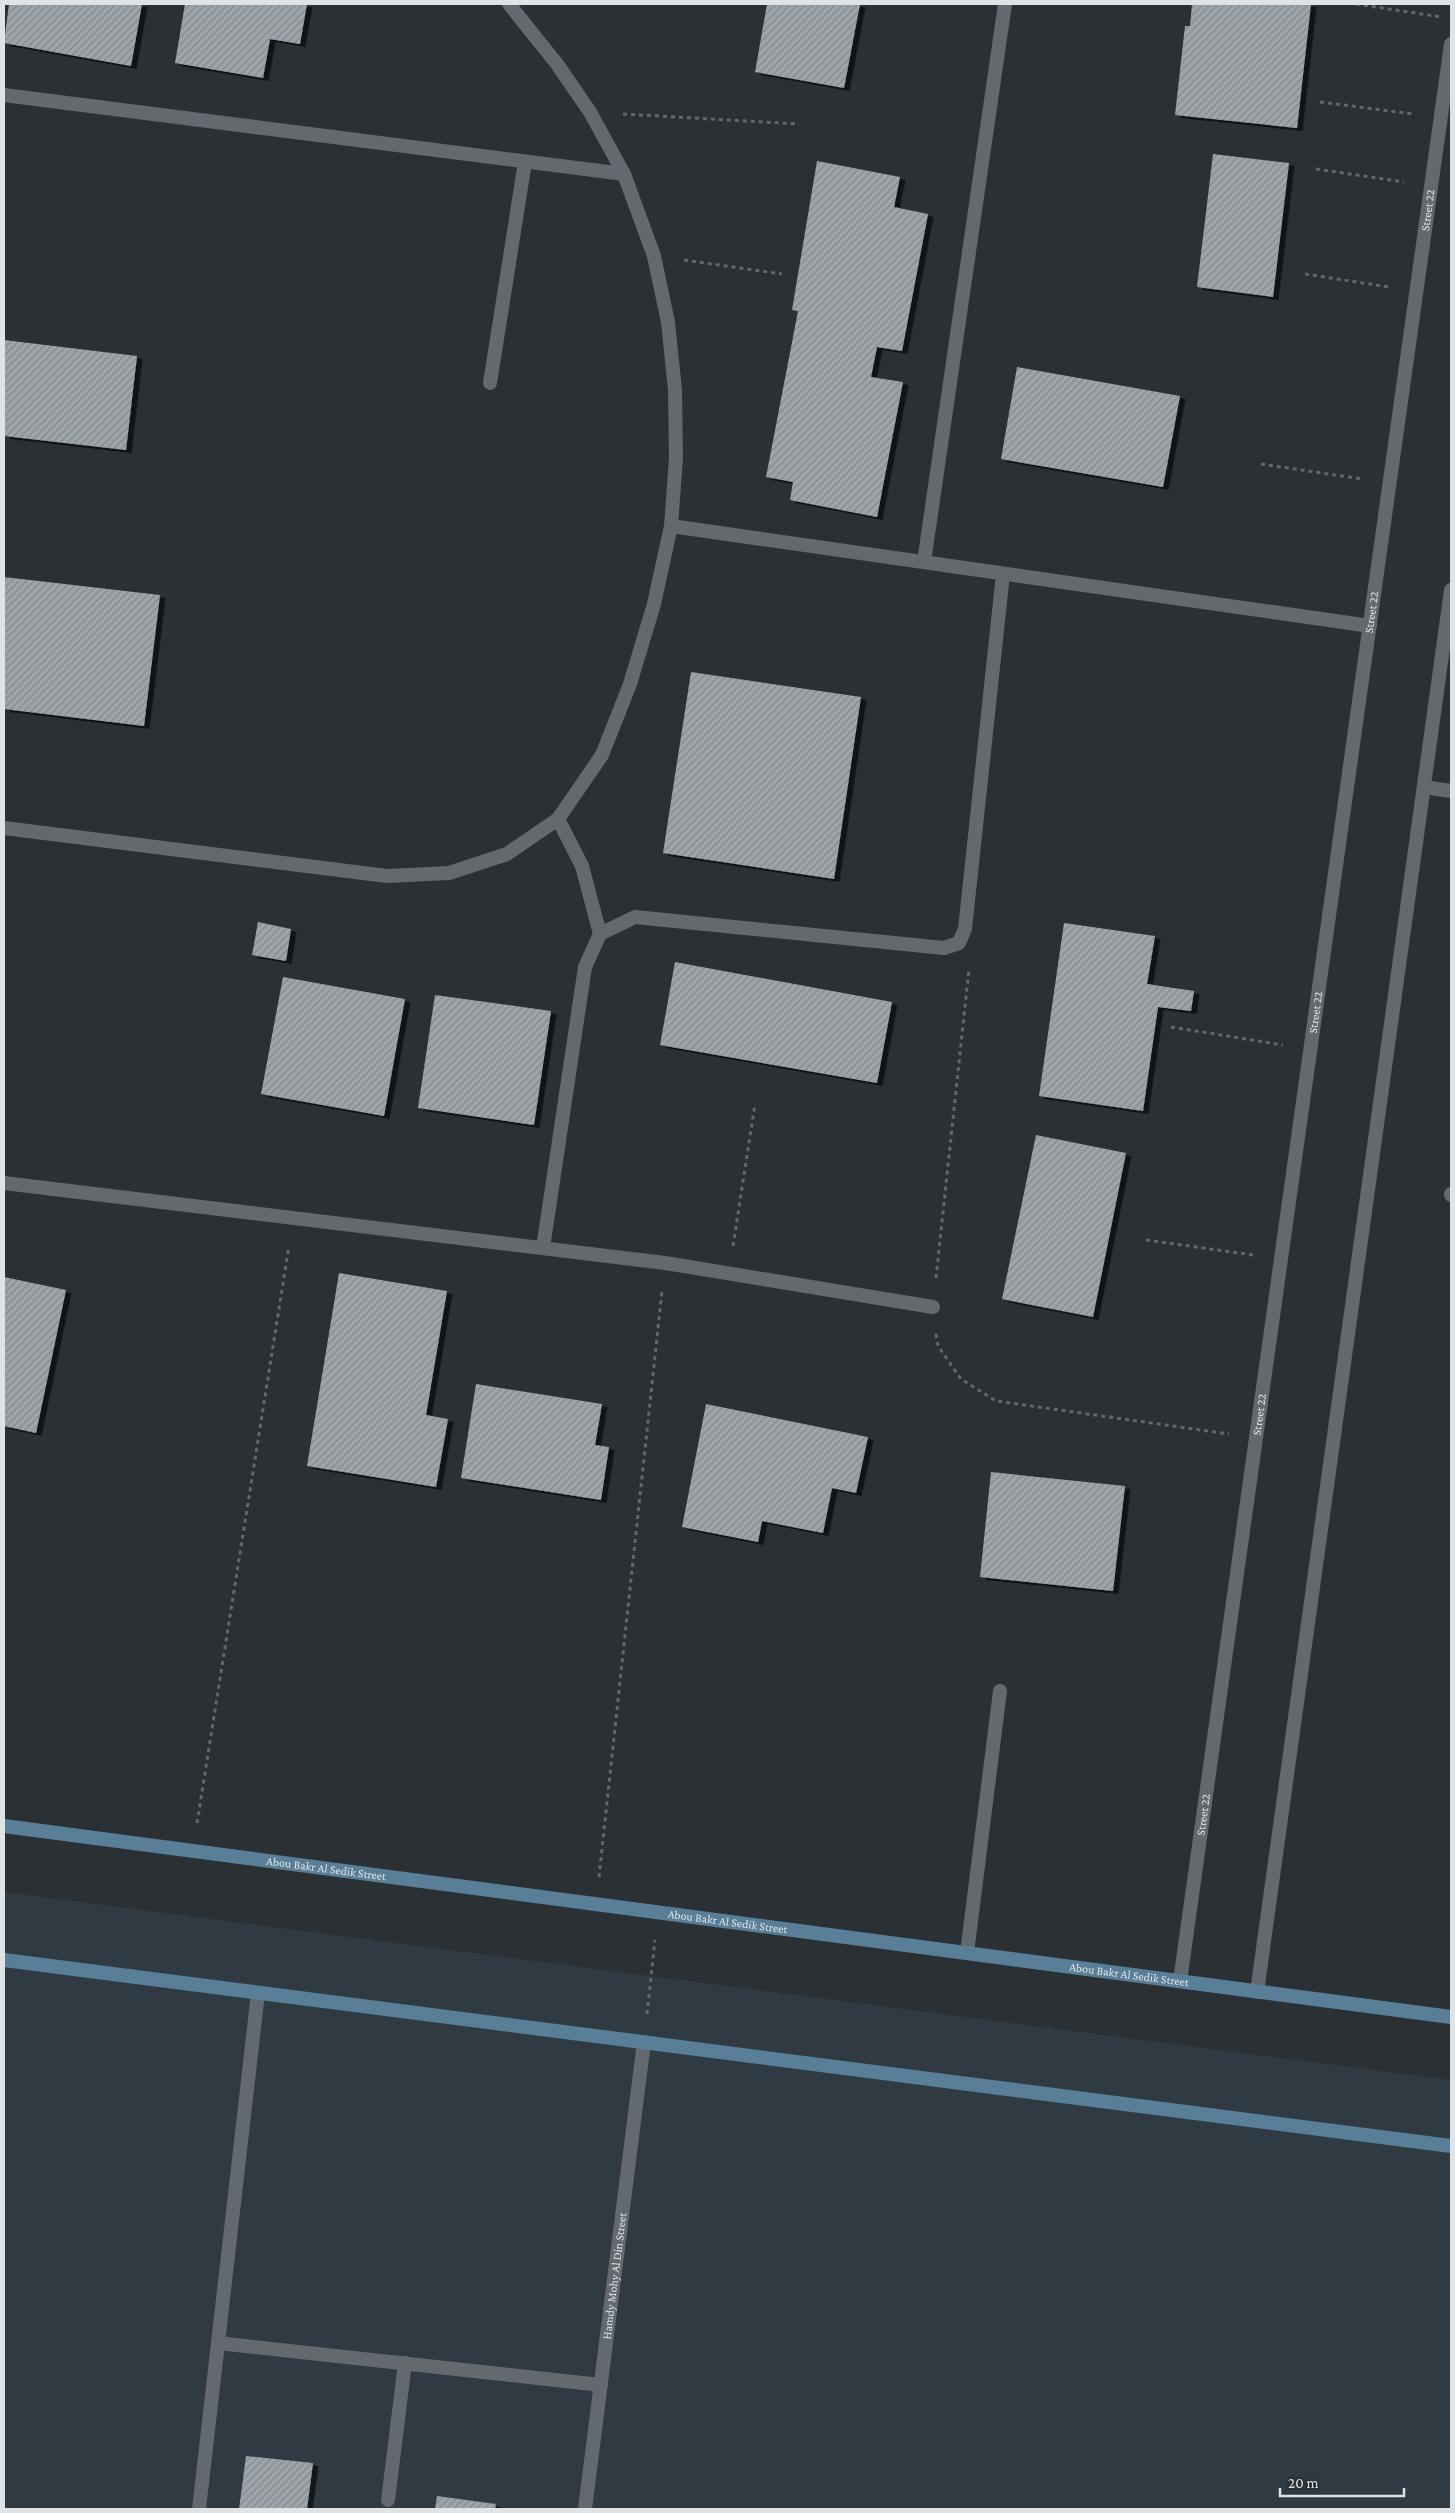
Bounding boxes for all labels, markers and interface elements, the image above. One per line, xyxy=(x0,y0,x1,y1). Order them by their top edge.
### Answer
street label: Street 22 xyxy=(1418,188,1438,232)
street label: Street 22 xyxy=(1362,590,1381,634)
street label: Street 22 xyxy=(1306,990,1325,1034)
street label: Street 22 xyxy=(1249,1393,1269,1436)
street label: Street 22 xyxy=(1193,1793,1213,1836)
street label: Abou Bakr Al Sedik Street xyxy=(265,1854,388,1883)
street label: Abou Bakr Al Sedik Street xyxy=(667,1907,789,1936)
street label: Abou Bakr Al Sedik Street xyxy=(1069,1960,1191,1989)
street label: Hamdy Mohy Al Din Street xyxy=(600,2211,630,2340)
scale bar xyxy=(1280,2466,1404,2498)
text: 20 m xyxy=(1288,2475,1319,2491)

